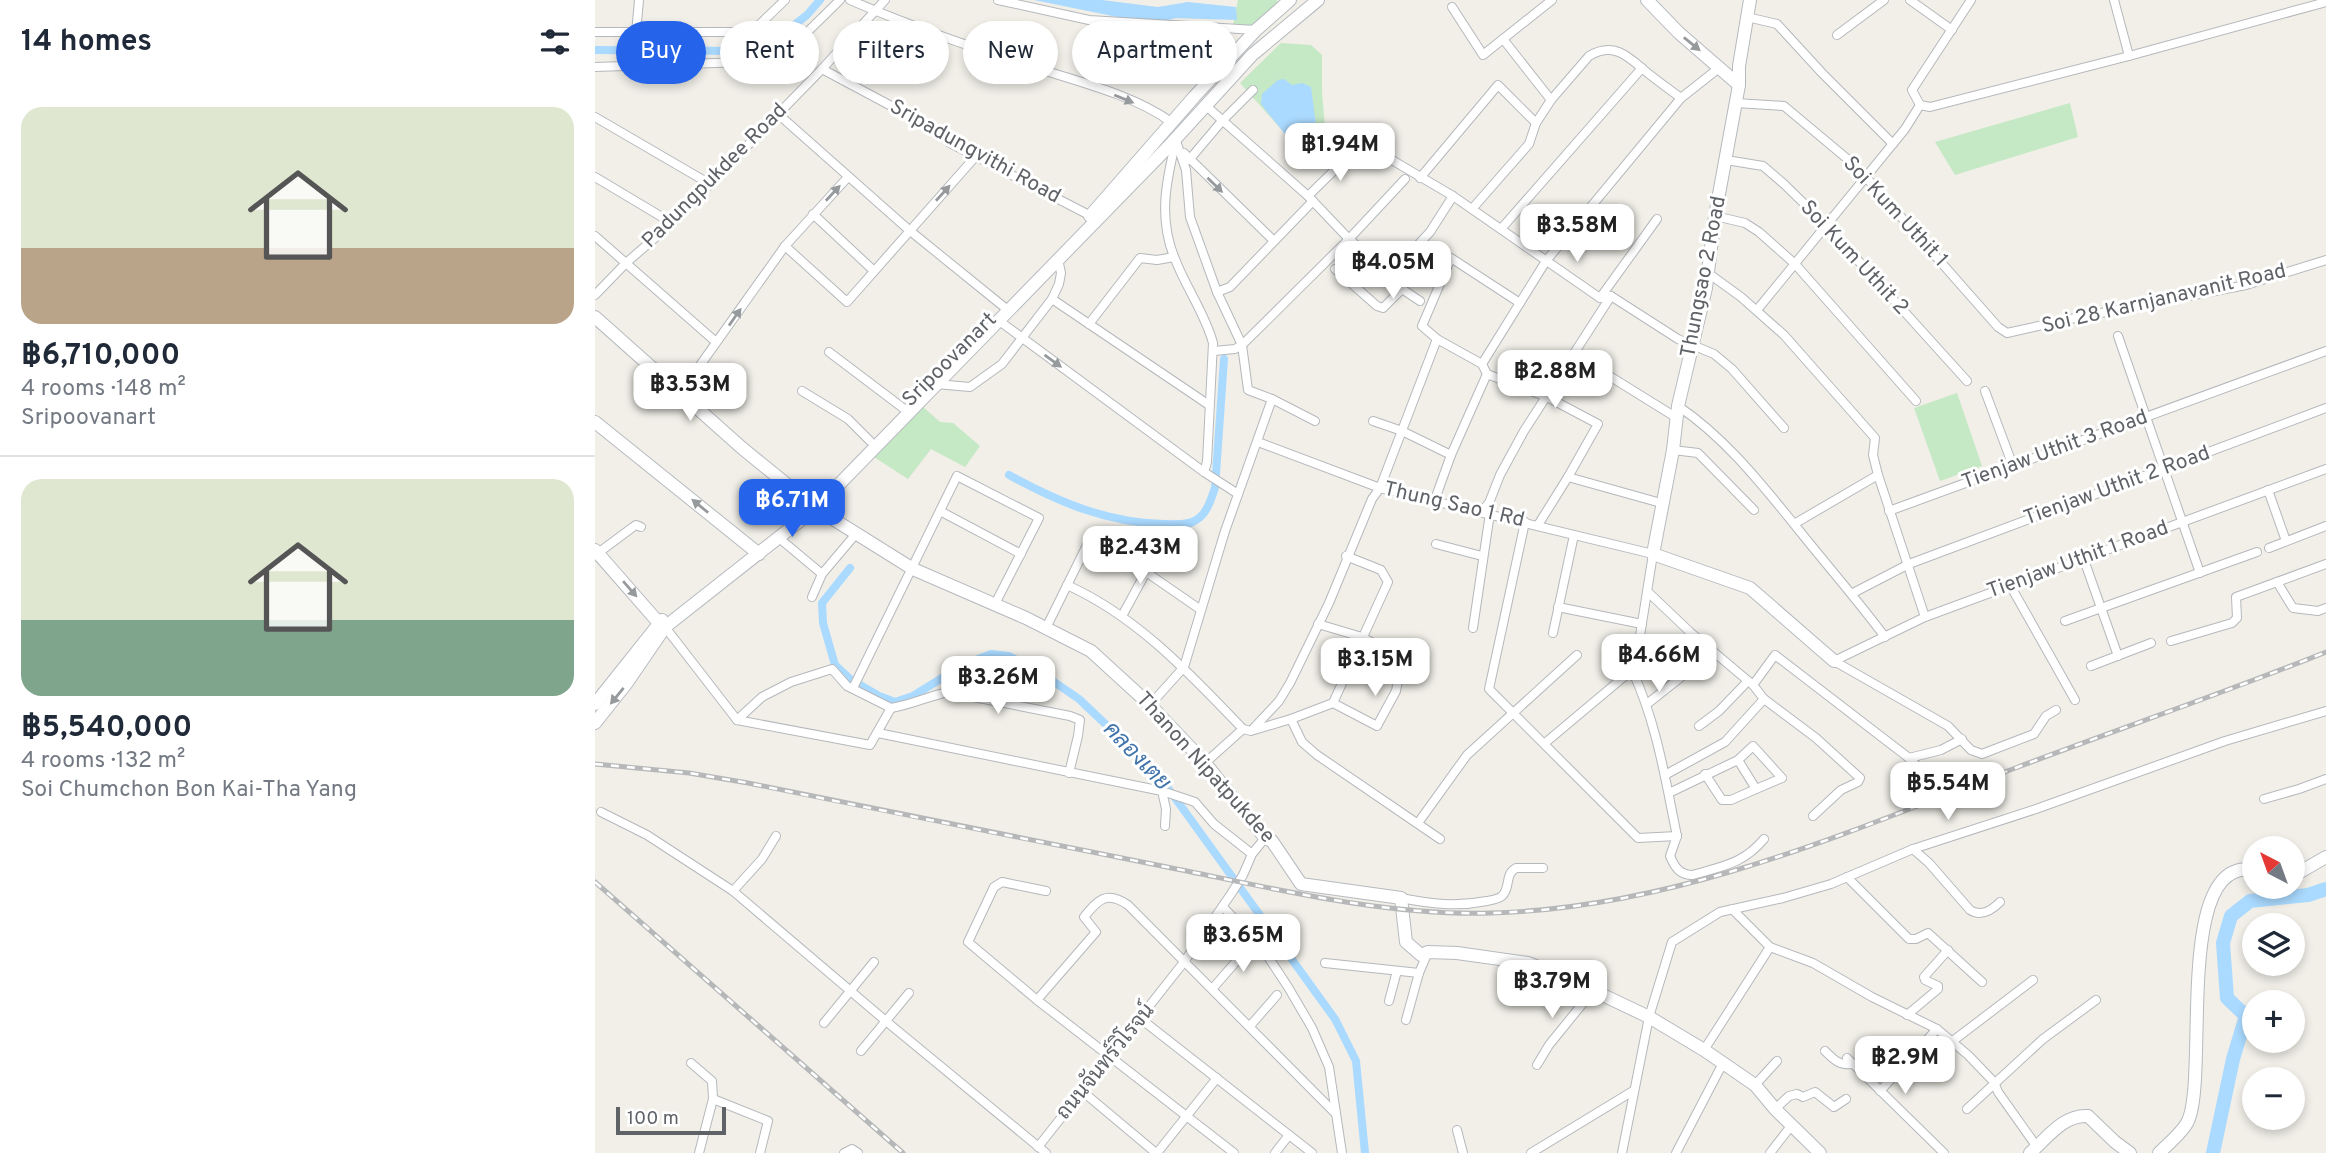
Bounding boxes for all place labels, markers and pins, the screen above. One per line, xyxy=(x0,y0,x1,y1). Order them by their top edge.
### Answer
pin: ฿1.94M xyxy=(1283,124,1397,183)
pin: ฿3.58M xyxy=(1520,204,1634,264)
pin: ฿4.05M xyxy=(1336,242,1450,301)
pin: ฿2.88M xyxy=(1498,350,1612,410)
pin: ฿3.53M xyxy=(633,364,747,423)
pin: ฿6.71M xyxy=(735,480,849,539)
pin: ฿2.43M xyxy=(1083,526,1197,586)
pin: ฿4.66M xyxy=(1602,634,1716,694)
pin: ฿3.15M xyxy=(1318,638,1432,698)
pin: ฿3.26M xyxy=(941,656,1055,716)
pin: ฿5.54M xyxy=(1891,762,2005,822)
pin: ฿3.65M xyxy=(1186,914,1300,974)
pin: ฿3.79M xyxy=(1495,960,1609,1020)
pin: ฿2.9M xyxy=(1856,1036,1954,1096)

